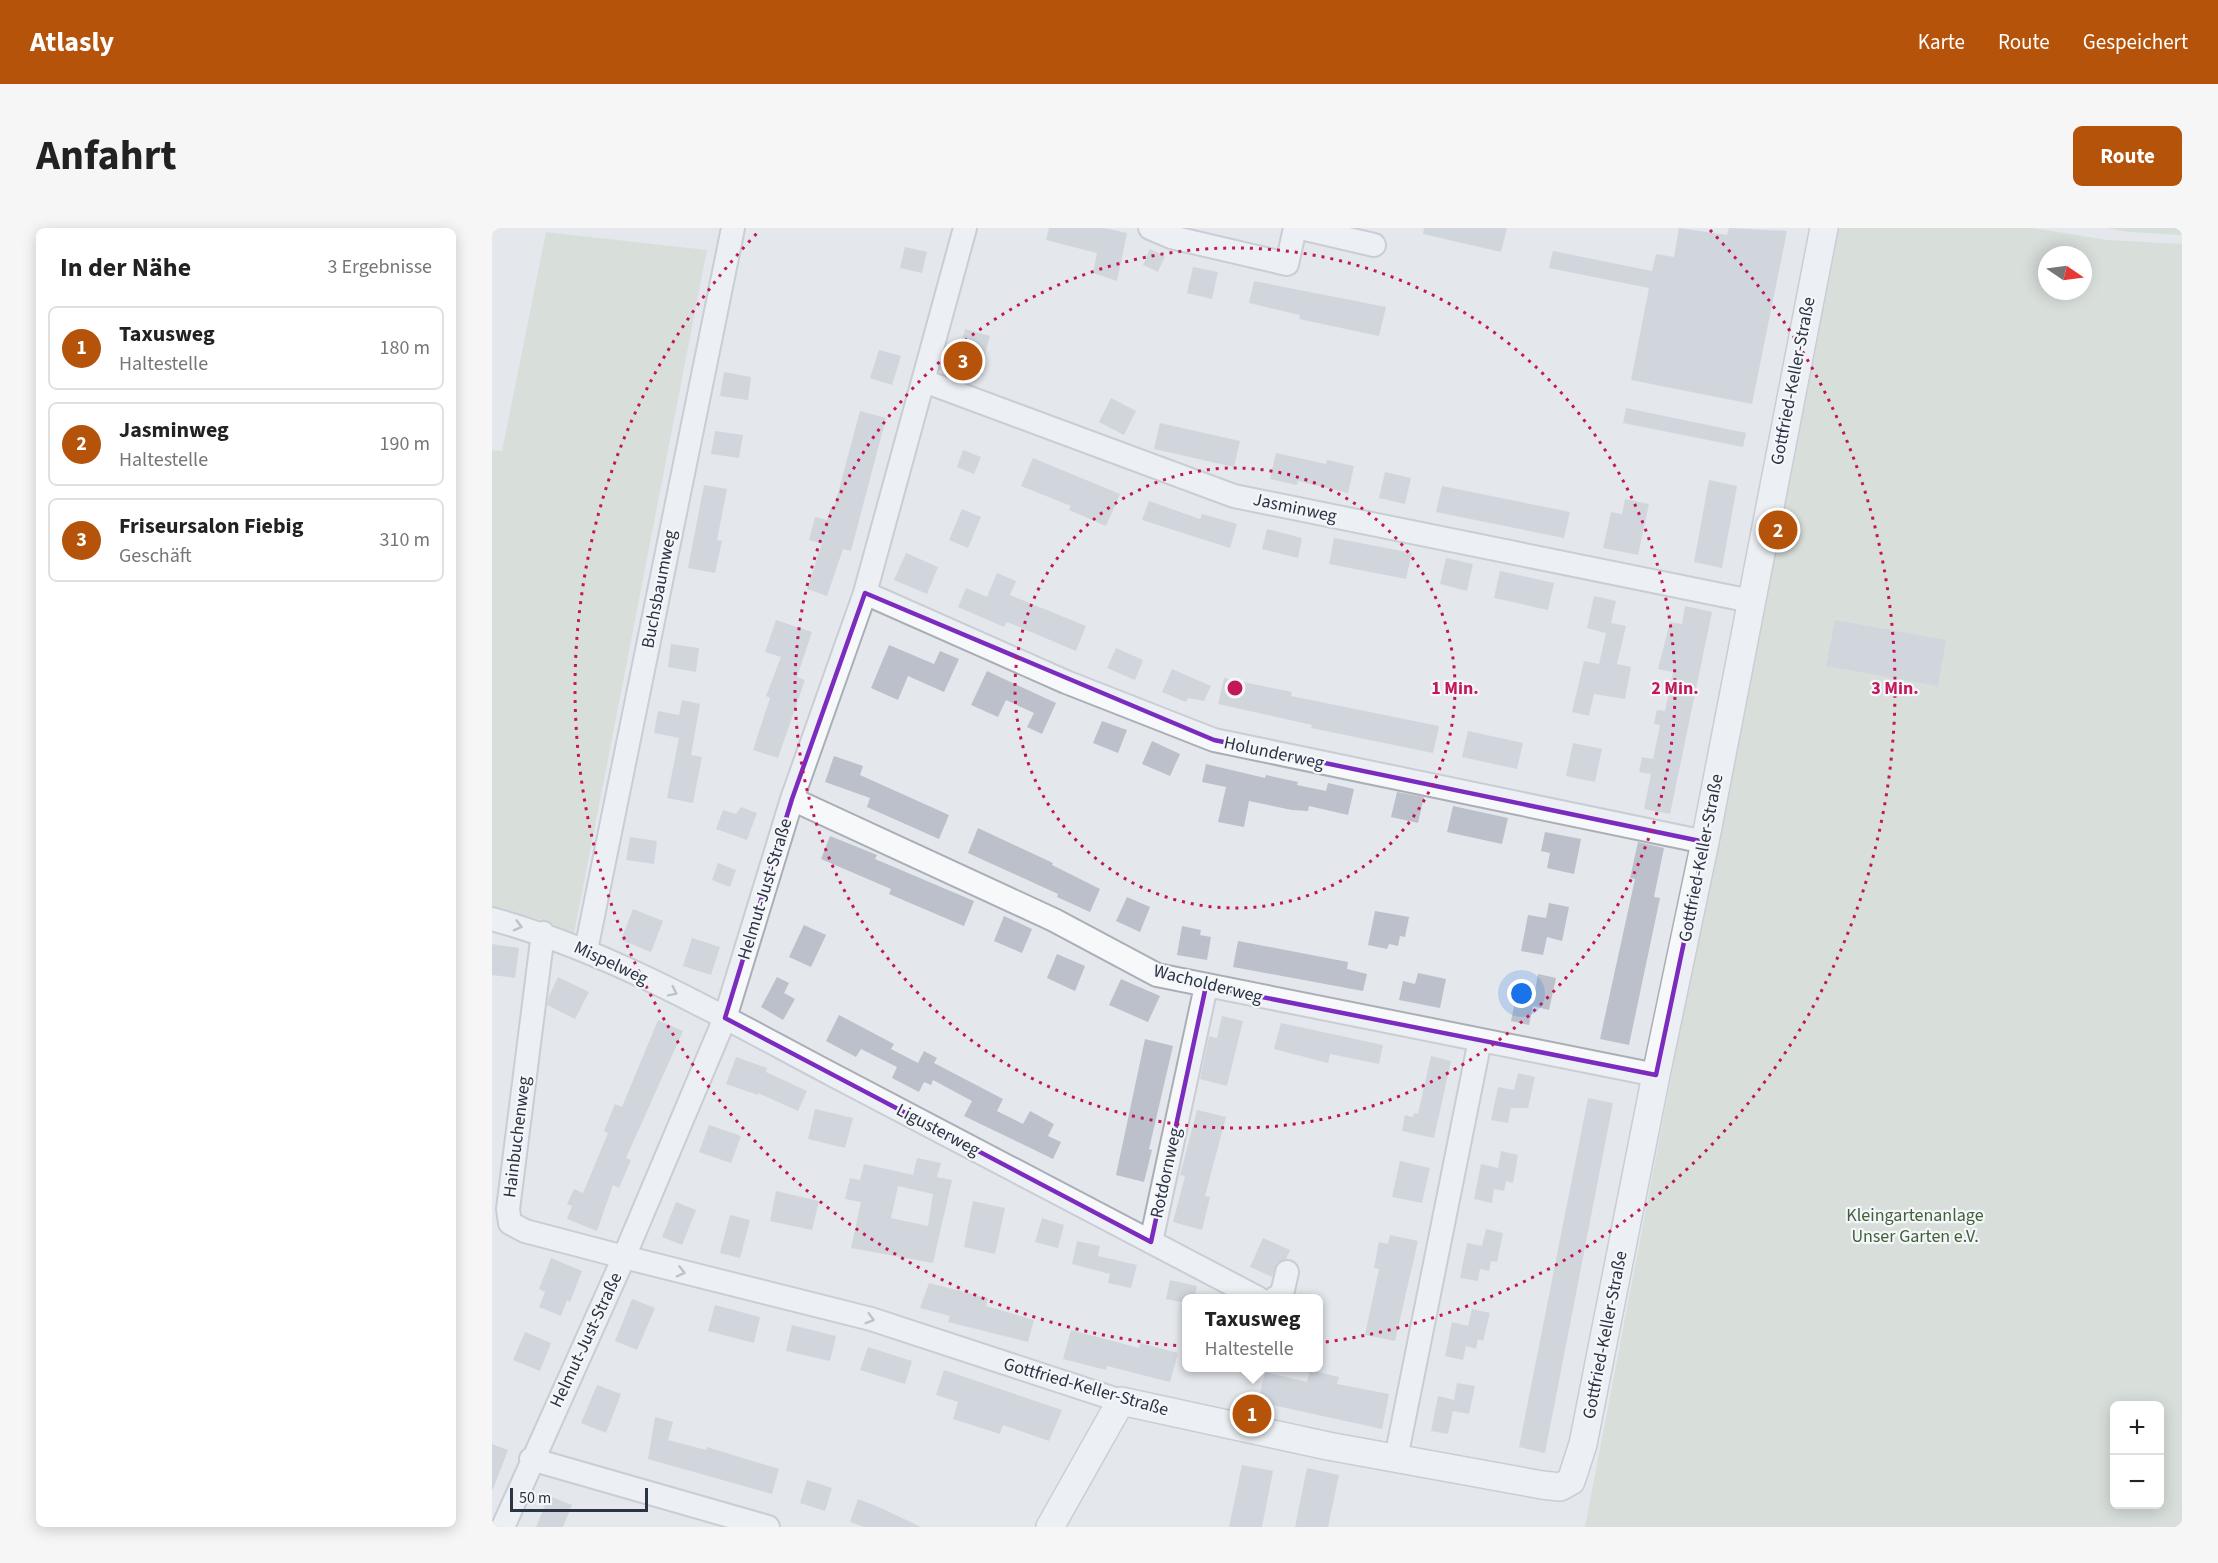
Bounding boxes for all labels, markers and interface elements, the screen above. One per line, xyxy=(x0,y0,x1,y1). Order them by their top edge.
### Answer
text: Atlasly xyxy=(30,22,114,62)
text: Karte xyxy=(1918,27,1965,57)
text: Route xyxy=(1998,27,2050,57)
text: Gespeichert xyxy=(2083,27,2188,57)
text: Anfahrt xyxy=(36,126,177,186)
button: Route xyxy=(2073,126,2182,186)
north arrow xyxy=(2038,246,2092,300)
text: In der Nähe xyxy=(60,249,191,286)
text: 3 Ergebnisse xyxy=(327,253,432,281)
street label: Gottfried-Keller-Straße xyxy=(1764,295,1822,467)
text: Taxusweg xyxy=(119,318,215,350)
text: 1 xyxy=(76,334,87,362)
text: 180 m xyxy=(380,334,430,362)
pin: 3 xyxy=(944,338,982,384)
text: Haltestelle xyxy=(119,350,208,378)
text: Jasminweg xyxy=(119,414,229,446)
text: 2 xyxy=(76,430,87,458)
text: 190 m xyxy=(380,430,430,458)
text: Haltestelle xyxy=(119,446,208,474)
street label: Jasminweg xyxy=(1251,487,1339,529)
pin: 2 xyxy=(1758,508,1798,552)
text: Friseursalon Fiebig xyxy=(119,510,303,542)
text: 3 xyxy=(76,526,87,554)
text: 310 m xyxy=(380,526,430,554)
street label: Buchsbaumweg xyxy=(635,528,683,650)
text: Geschäft xyxy=(119,542,192,570)
text: 1 Min. xyxy=(1431,676,1479,701)
text: 2 Min. xyxy=(1651,676,1699,701)
text: 3 Min. xyxy=(1871,676,1919,701)
centre of rings xyxy=(1225,678,1245,698)
street label: Holunderweg xyxy=(1222,730,1326,776)
street label: Gottfried-Keller-Straße xyxy=(1672,772,1730,944)
street label: Helmut-Just-Straße xyxy=(732,815,798,963)
one-way arrow xyxy=(512,919,523,931)
street label: Mispelweg xyxy=(570,935,652,991)
street label: Wacholderweg xyxy=(1151,958,1265,1010)
your location xyxy=(1507,979,1536,1008)
one-way arrow xyxy=(666,985,677,997)
street label: Hainbuchenweg xyxy=(497,1075,537,1199)
street label: Ligusterweg xyxy=(892,1098,984,1162)
street label: Rotdornweg xyxy=(1144,1125,1188,1221)
park label: Kleingartenanlage Unser Garten e.V. xyxy=(1846,1203,1984,1249)
street label: Gottfried-Keller-Straße xyxy=(1576,1249,1634,1421)
one-way arrow xyxy=(676,1264,686,1277)
street label: Helmut-Just-Straße xyxy=(544,1268,628,1412)
popup xyxy=(1182,1294,1323,1372)
text: Taxusweg xyxy=(1205,1303,1300,1335)
one-way arrow xyxy=(864,1312,875,1324)
text: Haltestelle xyxy=(1205,1335,1294,1363)
street label: Gottfried-Keller-Straße xyxy=(1001,1351,1171,1423)
pin: 1 xyxy=(1232,1392,1272,1436)
map controls xyxy=(2110,1401,2164,1509)
button: + xyxy=(2110,1401,2164,1455)
button: − xyxy=(2110,1455,2164,1509)
scale bar xyxy=(510,1485,648,1512)
text: 50 m xyxy=(519,1487,551,1509)

